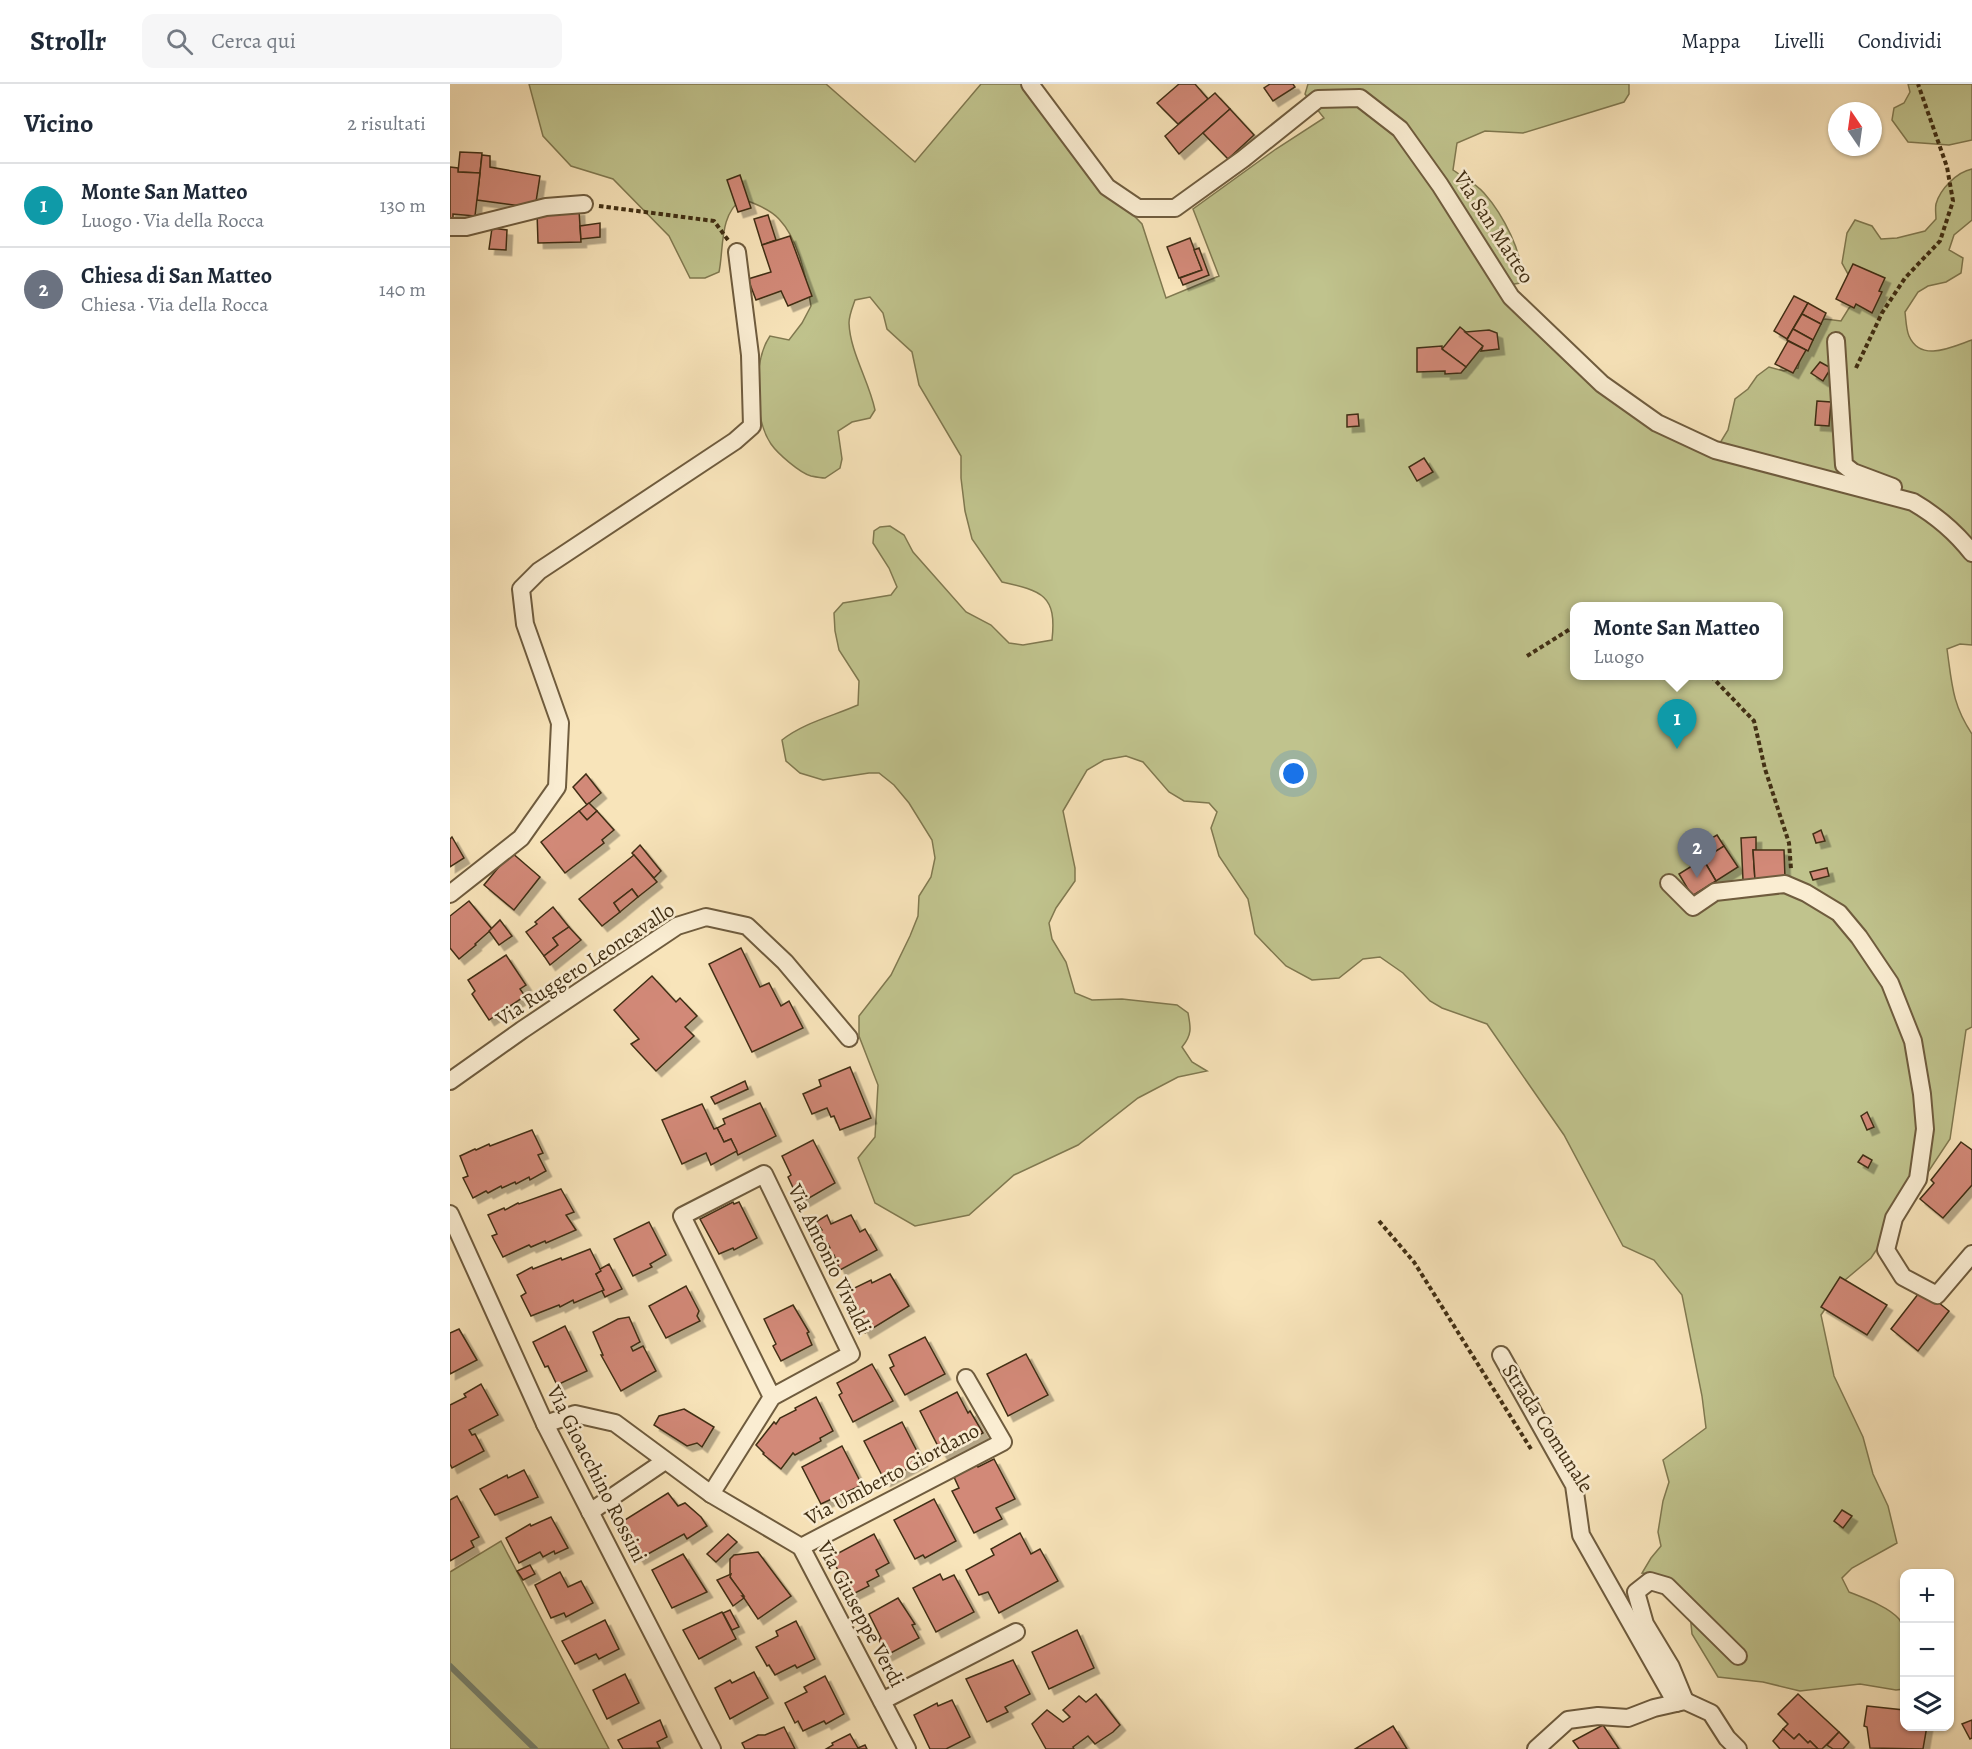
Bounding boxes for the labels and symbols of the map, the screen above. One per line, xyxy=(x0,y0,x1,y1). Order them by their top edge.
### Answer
north arrow xyxy=(1828,102,1882,156)
street label: Via San Matteo xyxy=(1447,164,1541,289)
pin: 1 xyxy=(1658,700,1696,749)
your location xyxy=(1279,759,1308,788)
pin: 2 xyxy=(1678,828,1716,878)
street label: Via Ruggero Leoncavallo xyxy=(489,896,680,1033)
street label: Via Antonio Vivaldi xyxy=(781,1178,878,1339)
street label: Strada Comunale xyxy=(1496,1358,1600,1498)
street label: Via Gioacchino Rossini xyxy=(540,1380,654,1567)
street label: Via Umberto Giordano xyxy=(799,1416,984,1532)
street label: Via Giuseppe Verdi xyxy=(810,1535,911,1692)

